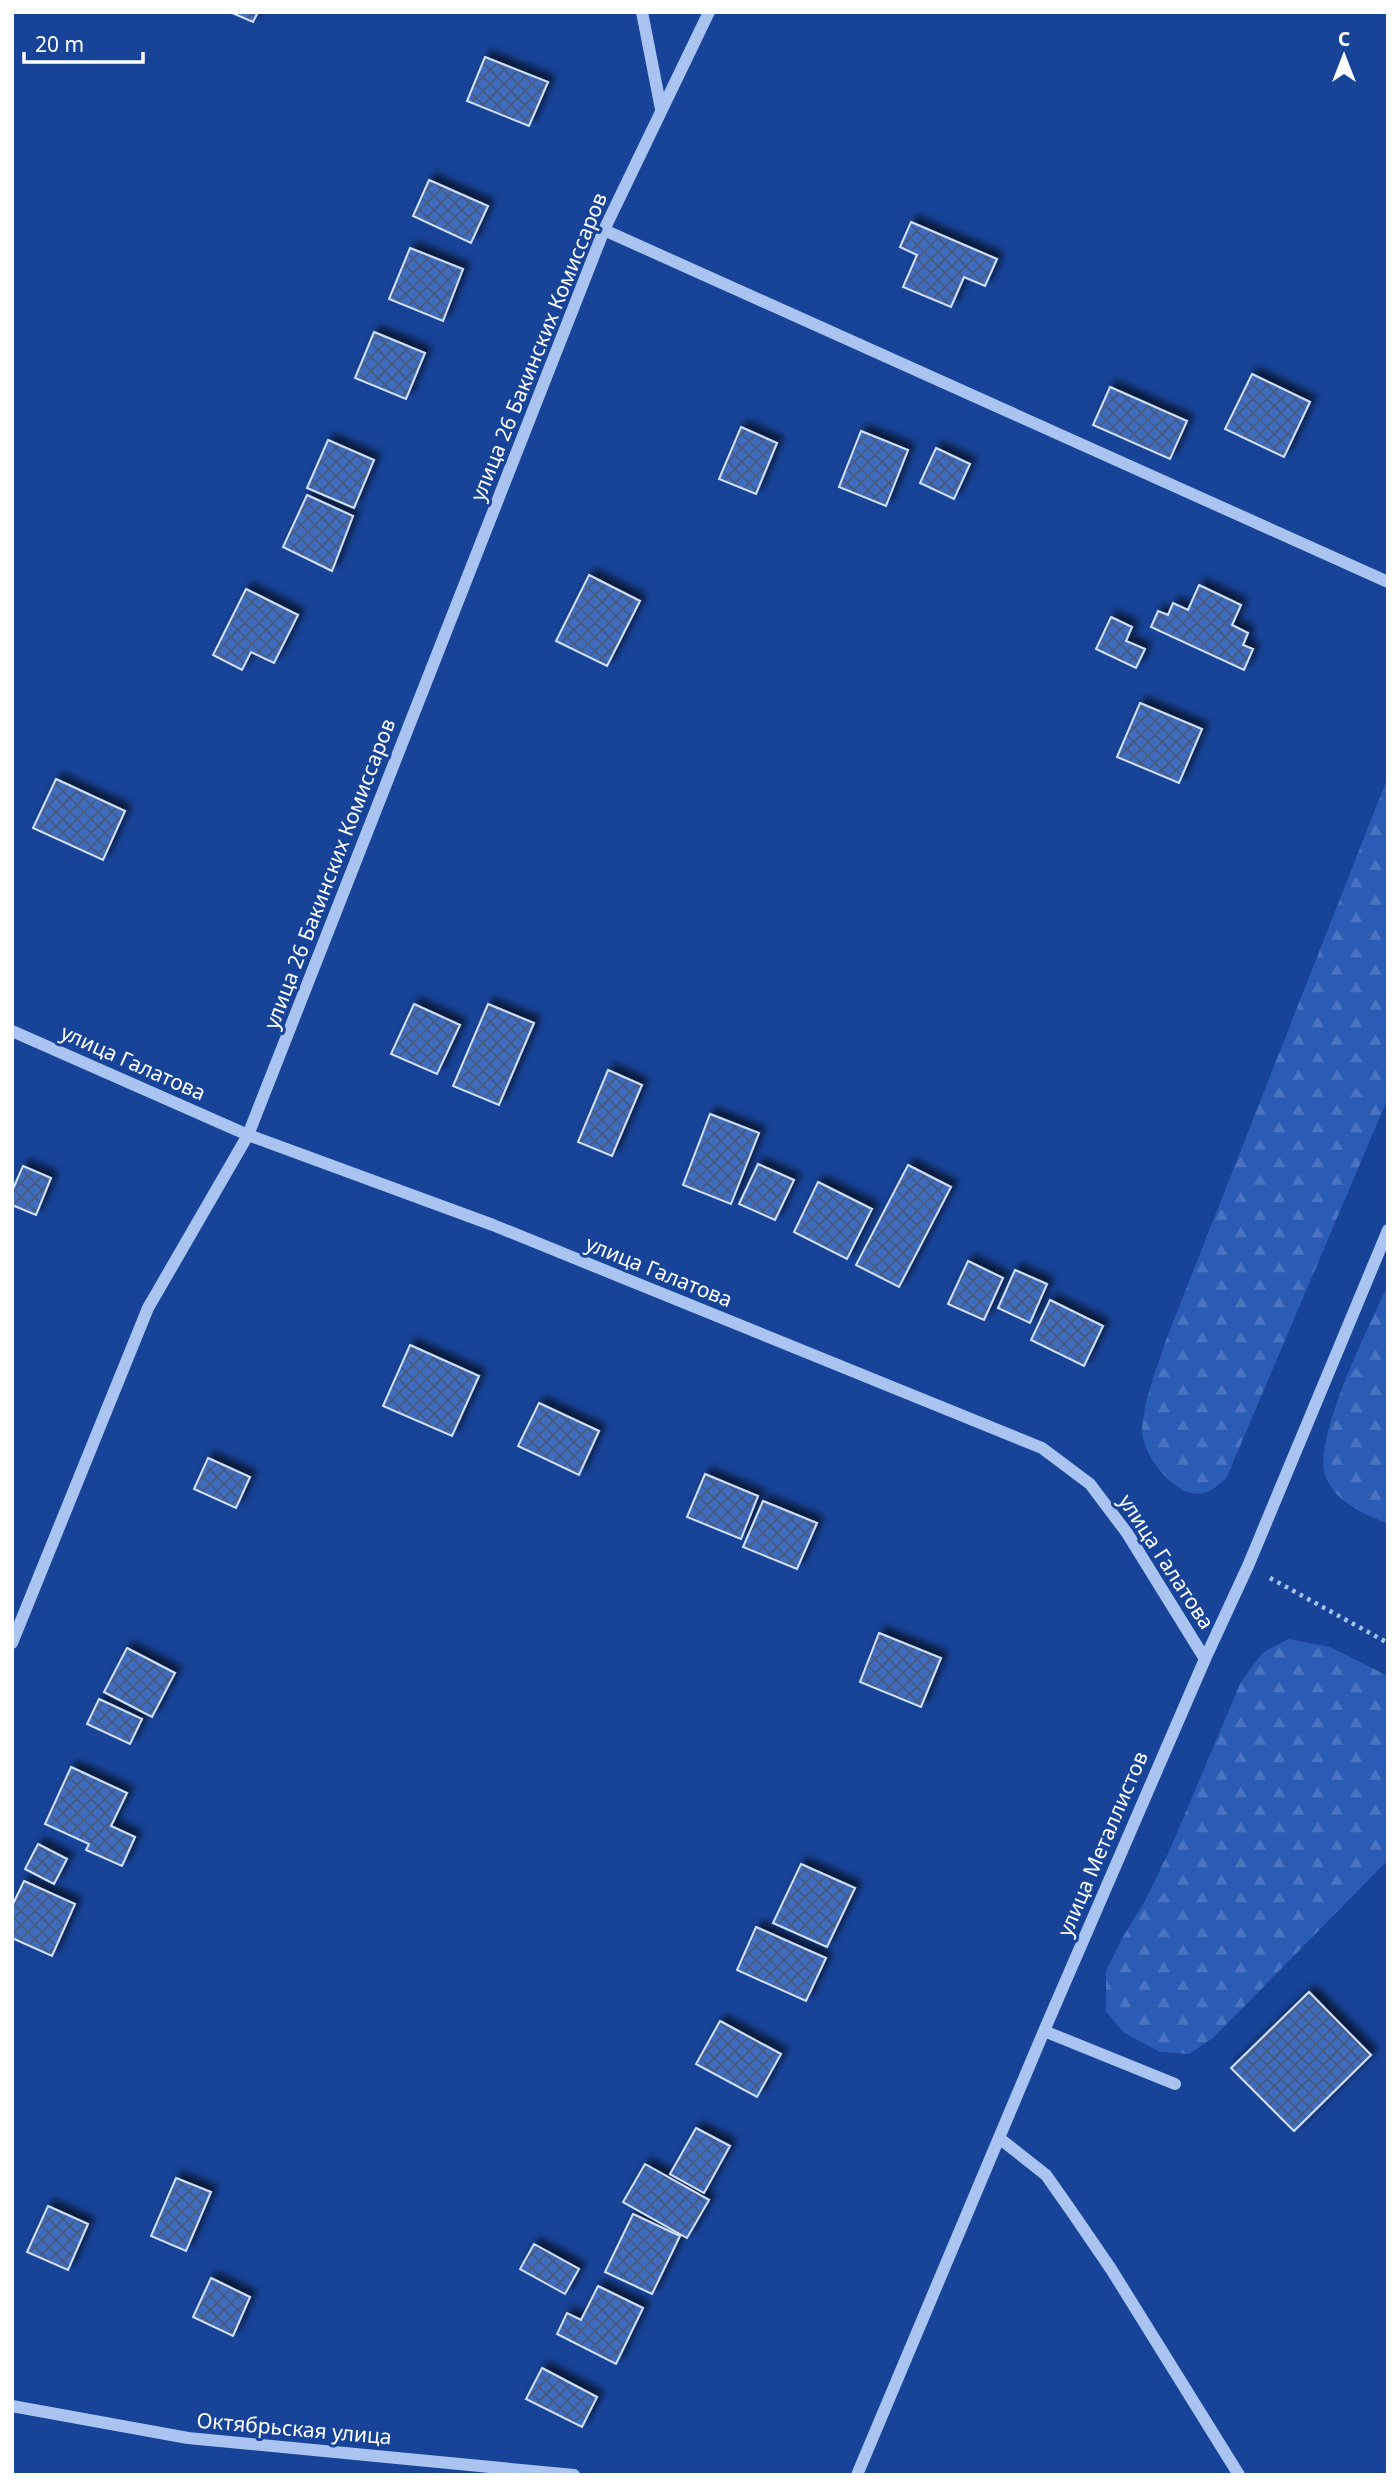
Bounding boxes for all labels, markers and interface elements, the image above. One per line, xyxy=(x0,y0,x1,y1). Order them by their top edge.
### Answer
scale bar xyxy=(24,21,144,65)
north arrow xyxy=(1309,21,1379,91)
text: С xyxy=(1338,26,1350,52)
text: 20 m xyxy=(35,30,84,58)
street label: улица 26 Бакинских Комиссаров xyxy=(463,188,613,505)
street label: улица 26 Бакинских Комиссаров xyxy=(257,714,401,1033)
street label: улица Галатова xyxy=(57,1018,210,1107)
street label: улица Галатова xyxy=(582,1229,737,1313)
street label: улица Галатова xyxy=(1113,1488,1221,1634)
street label: улица Металлистов xyxy=(1050,1747,1154,1941)
street label: Октябрьская улица xyxy=(195,2406,393,2450)

